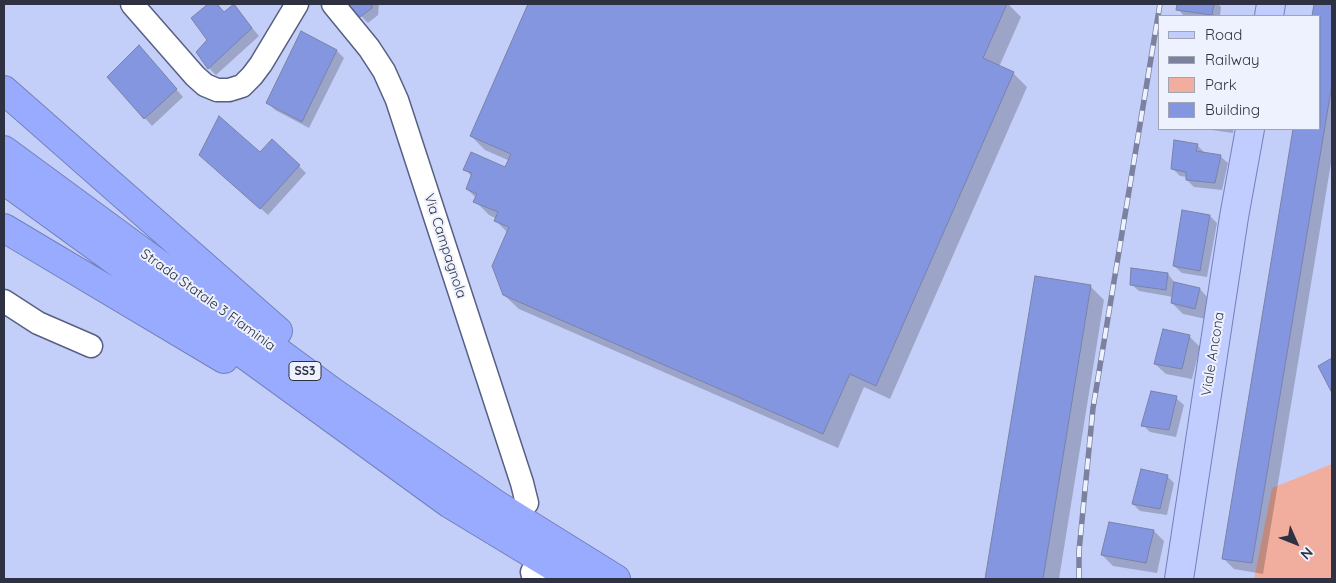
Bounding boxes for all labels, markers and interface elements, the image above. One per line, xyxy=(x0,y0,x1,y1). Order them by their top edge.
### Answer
legend xyxy=(1158,15,1321,130)
text: Road xyxy=(1205,25,1242,44)
text: Railway xyxy=(1205,50,1260,69)
text: Park xyxy=(1205,75,1237,94)
text: Building xyxy=(1205,100,1260,119)
street label: Via Campagnola xyxy=(420,192,470,300)
street label: Strada Statale 3 Flaminia xyxy=(137,245,279,355)
street label: Viale Ancona xyxy=(1198,311,1228,397)
road number: SS3 xyxy=(289,362,321,381)
north arrow xyxy=(1271,518,1321,568)
text: N xyxy=(1297,543,1317,563)

